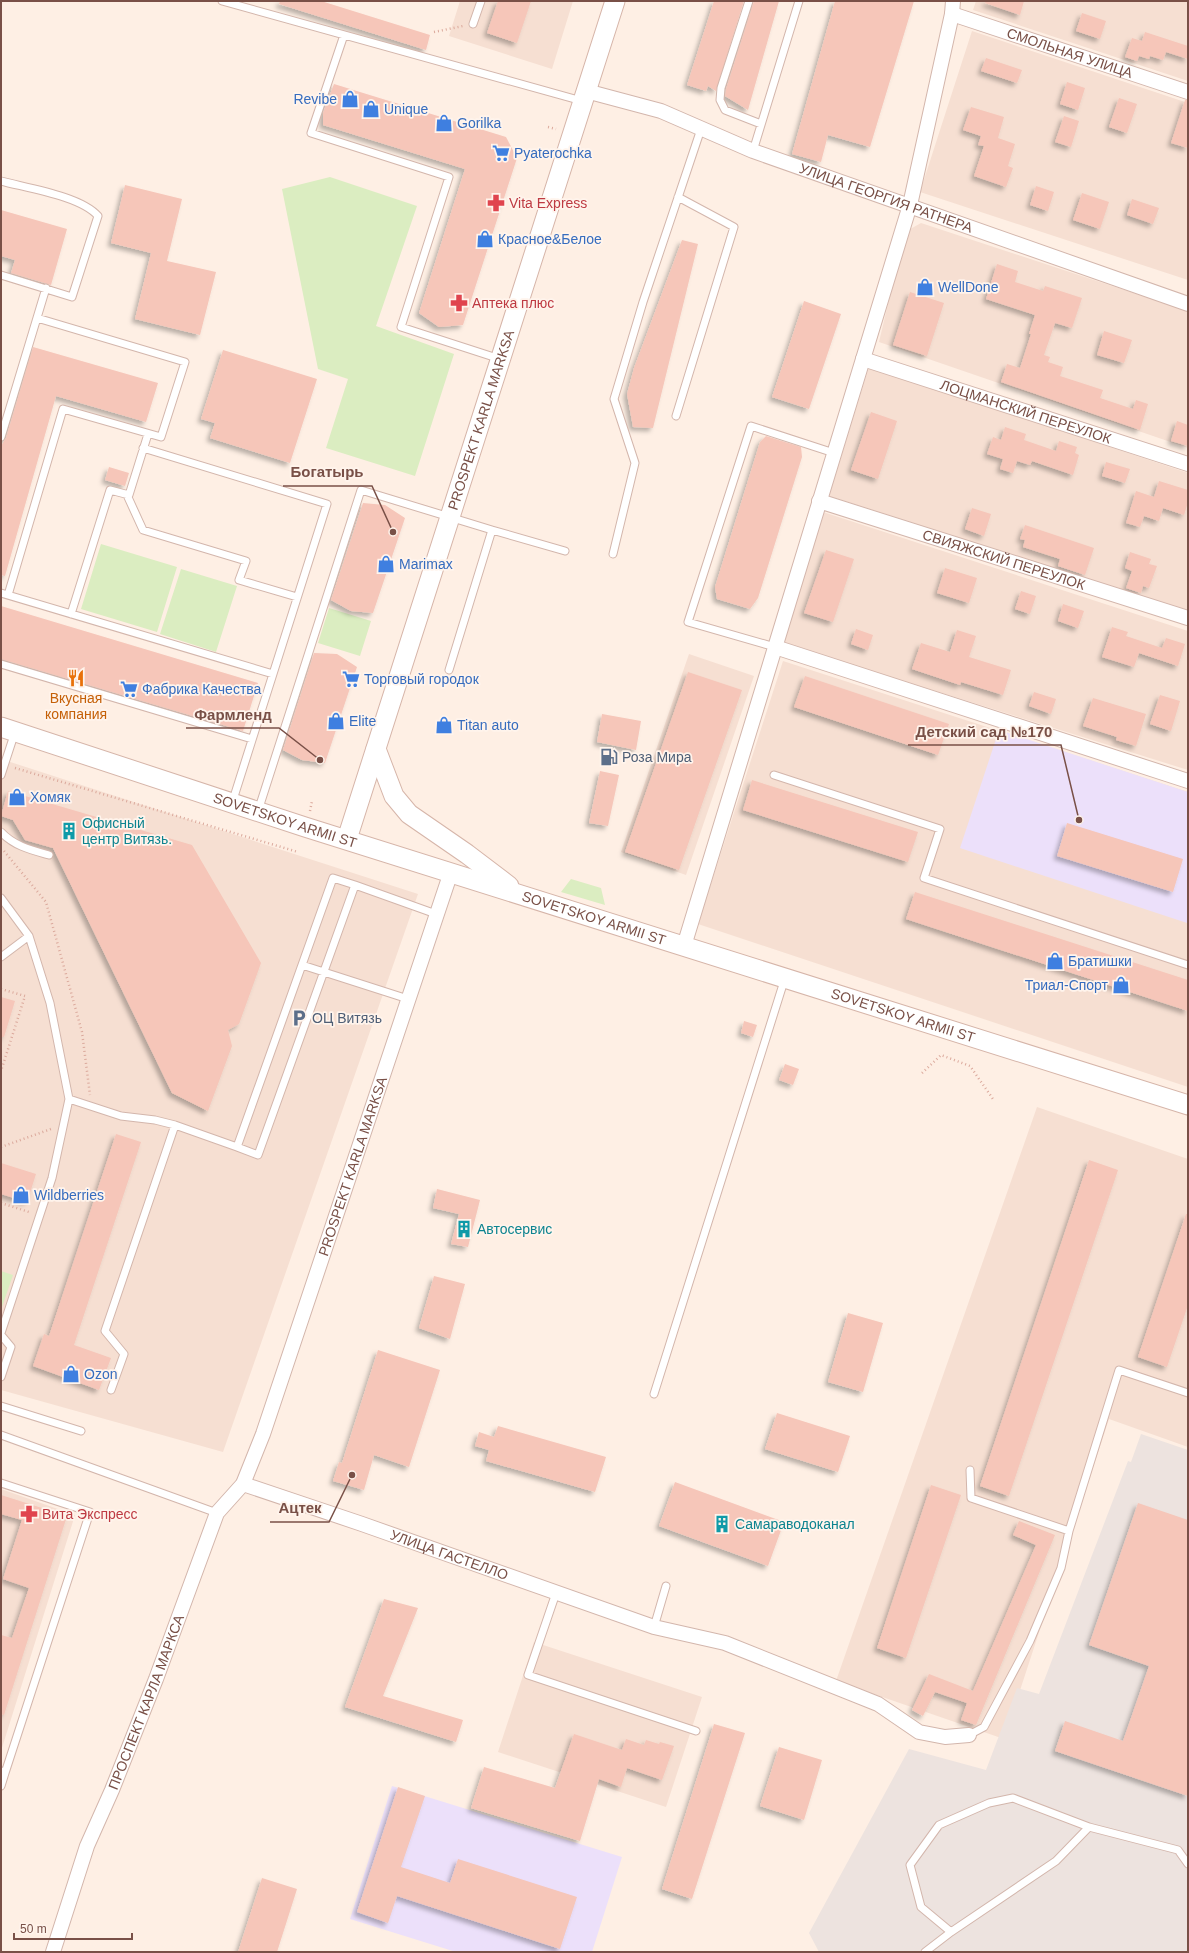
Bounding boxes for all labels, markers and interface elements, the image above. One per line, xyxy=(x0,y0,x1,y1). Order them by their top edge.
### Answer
street label: СМОЛЬНАЯ УЛИЦА xyxy=(1005,25,1135,81)
shop icon: Revibe xyxy=(340,89,360,109)
place label: Revibe xyxy=(293,91,337,107)
shop icon: Unique xyxy=(361,99,381,119)
place label: Unique xyxy=(384,101,429,117)
shop icon: Gorilka xyxy=(434,113,454,133)
place label: Gorilka xyxy=(457,115,502,131)
supermarket icon: Pyaterochka xyxy=(491,143,511,163)
place label: Pyaterochka xyxy=(514,145,592,161)
street label: УЛИЦА ГЕОРГИЯ РАТНЕРА xyxy=(797,160,975,236)
pharmacy icon: Vita Express xyxy=(486,193,506,213)
place label: Vita Express xyxy=(509,195,587,211)
shop icon: Красное&Белое xyxy=(475,229,495,249)
place label: Красное&Белое xyxy=(498,231,602,247)
shop icon: WellDone xyxy=(915,277,935,297)
place label: WellDone xyxy=(938,279,999,295)
pharmacy icon: Аптека плюс xyxy=(449,293,469,313)
place label: Аптека плюс xyxy=(472,295,554,311)
street label: PROSPEKT KARLA MARKSA xyxy=(445,327,518,512)
street label: ЛОЦМАНСКИЙ ПЕРЕУЛОК xyxy=(938,376,1114,447)
callout: Богатырь xyxy=(283,459,372,486)
text: Богатырь xyxy=(290,463,364,480)
street label: СВИЯЖСКИЙ ПЕРЕУЛОК xyxy=(921,526,1088,593)
shop icon: Marimax xyxy=(376,554,396,574)
place label: Marimax xyxy=(399,556,453,572)
restaurant icon: Вкусная компания xyxy=(66,668,86,688)
supermarket icon: Торговый городок xyxy=(341,669,361,689)
place label: Торговый городок xyxy=(364,671,480,687)
supermarket icon: Фабрика Качества xyxy=(119,679,139,699)
place label: Фабрика Качества xyxy=(142,681,262,697)
place label: Вкусная компания xyxy=(45,690,107,722)
callout: Фармленд xyxy=(186,701,279,728)
text: Фармленд xyxy=(194,706,272,723)
shop icon: Elite xyxy=(326,711,346,731)
place label: Elite xyxy=(349,713,376,729)
shop icon: Titan auto xyxy=(434,715,454,735)
place label: Titan auto xyxy=(457,717,519,733)
callout: Детский сад №170 xyxy=(908,718,1061,745)
text: Детский сад №170 xyxy=(916,723,1052,740)
fuel station icon: Роза Мира xyxy=(599,747,619,767)
place label: Роза Мира xyxy=(622,749,692,765)
shop icon: Хомяк xyxy=(7,787,27,807)
place label: Хомяк xyxy=(30,789,71,805)
street label: SOVETSKOY ARMII ST xyxy=(211,789,359,851)
place label: Офисный центр Витязь. xyxy=(82,815,172,847)
building icon: Офисный центр Витязь. xyxy=(59,821,79,841)
street label: SOVETSKOY ARMII ST xyxy=(520,888,668,948)
shop icon: Братишки xyxy=(1045,951,1065,971)
place label: Братишки xyxy=(1068,953,1132,969)
shop icon: Триал-Спорт xyxy=(1111,975,1131,995)
place label: Триал-Спорт xyxy=(1025,977,1109,993)
street label: SOVETSKOY ARMII ST xyxy=(829,985,977,1046)
parking icon: ОЦ Витязь xyxy=(289,1008,309,1028)
place label: ОЦ Витязь xyxy=(312,1010,382,1026)
street label: PROSPEKT KARLA MARKSA xyxy=(315,1074,390,1258)
shop icon: Wildberries xyxy=(11,1185,31,1205)
place label: Wildberries xyxy=(34,1187,104,1203)
building icon: Автосервис xyxy=(454,1219,474,1239)
place label: Автосервис xyxy=(477,1221,552,1237)
shop icon: Ozon xyxy=(61,1364,81,1384)
place label: Ozon xyxy=(84,1366,117,1382)
callout: Ацтек xyxy=(270,1495,329,1522)
text: Ацтек xyxy=(278,1499,322,1516)
pharmacy icon: Вита Экспресс xyxy=(19,1504,39,1524)
place label: Вита Экспресс xyxy=(42,1506,138,1522)
building icon: Самараводоканал xyxy=(712,1514,732,1534)
place label: Самараводоканал xyxy=(735,1516,855,1532)
street label: УЛИЦА ГАСТЕЛЛО xyxy=(388,1527,510,1583)
street label: ПРОСПЕКТ КАРЛА МАРКСА xyxy=(105,1612,187,1792)
scale bar xyxy=(14,1915,132,1941)
text: 50 m xyxy=(20,1922,47,1936)

